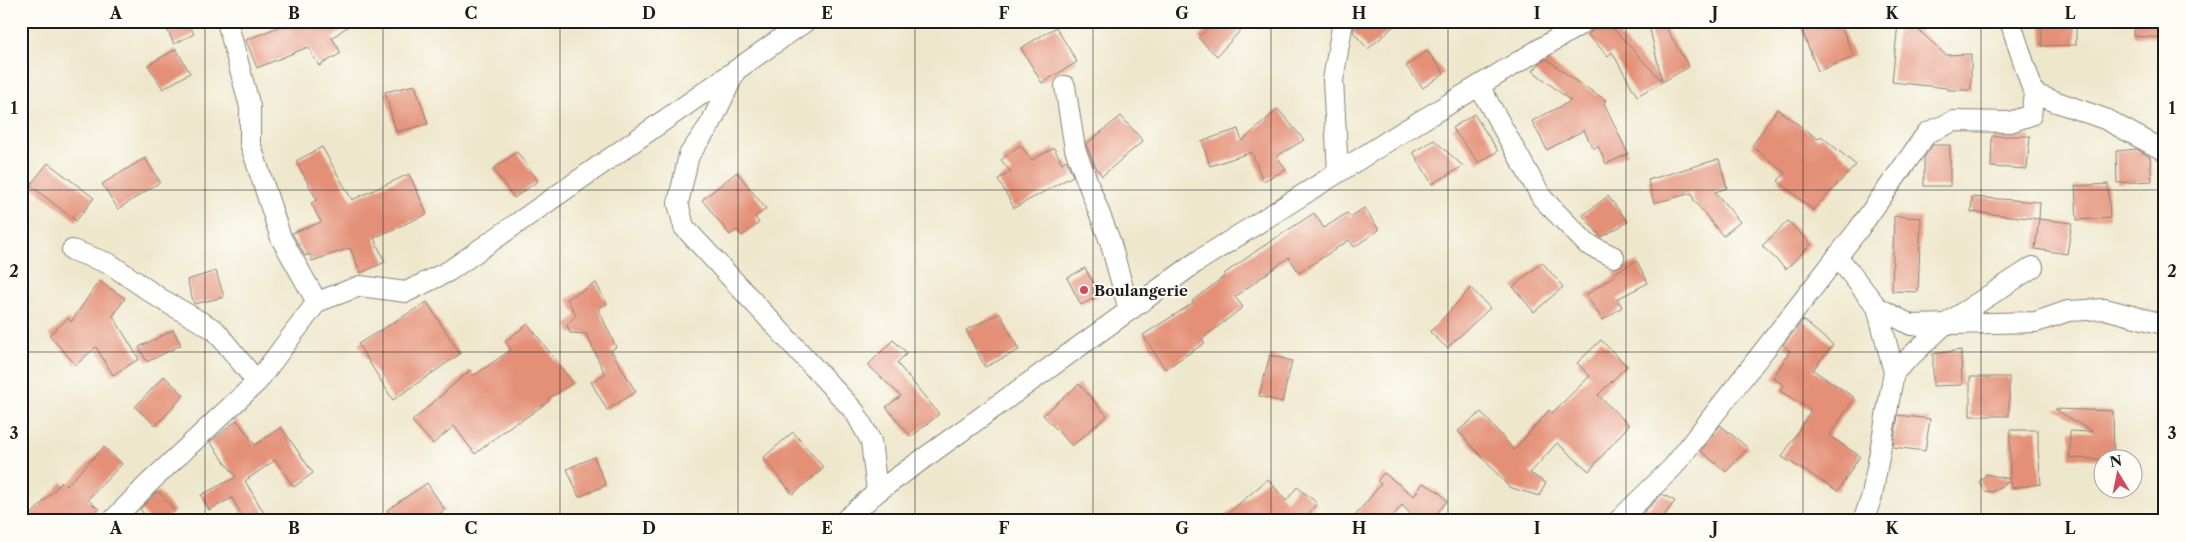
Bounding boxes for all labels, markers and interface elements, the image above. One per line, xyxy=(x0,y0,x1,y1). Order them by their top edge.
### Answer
text: A xyxy=(109,3,123,23)
text: B xyxy=(288,3,300,23)
text: C xyxy=(465,3,477,23)
text: D xyxy=(642,3,656,23)
text: E xyxy=(821,3,833,23)
text: F xyxy=(999,3,1010,23)
text: G xyxy=(1175,3,1189,23)
text: H xyxy=(1352,3,1366,23)
text: I xyxy=(1534,3,1541,23)
text: J xyxy=(1709,3,1718,23)
text: K xyxy=(1886,3,1900,23)
text: L xyxy=(2064,3,2076,23)
text: 1 xyxy=(10,98,18,118)
text: 1 xyxy=(2168,98,2176,118)
text: 2 xyxy=(9,261,19,281)
text: 2 xyxy=(2167,261,2177,281)
place label: Boulangerie xyxy=(1094,281,1188,300)
marker: Boulangerie xyxy=(1078,284,1090,296)
text: 3 xyxy=(9,423,19,443)
text: 3 xyxy=(2167,423,2177,443)
north arrow xyxy=(2094,450,2144,500)
text: N xyxy=(2108,451,2123,471)
text: A xyxy=(109,518,123,538)
text: B xyxy=(288,518,300,538)
text: C xyxy=(465,518,477,538)
text: D xyxy=(642,518,656,538)
text: E xyxy=(821,518,833,538)
text: F xyxy=(999,518,1010,538)
text: G xyxy=(1175,518,1189,538)
text: H xyxy=(1352,518,1366,538)
text: I xyxy=(1534,518,1541,538)
text: J xyxy=(1709,518,1718,538)
text: K xyxy=(1886,518,1900,538)
text: L xyxy=(2064,518,2076,538)

